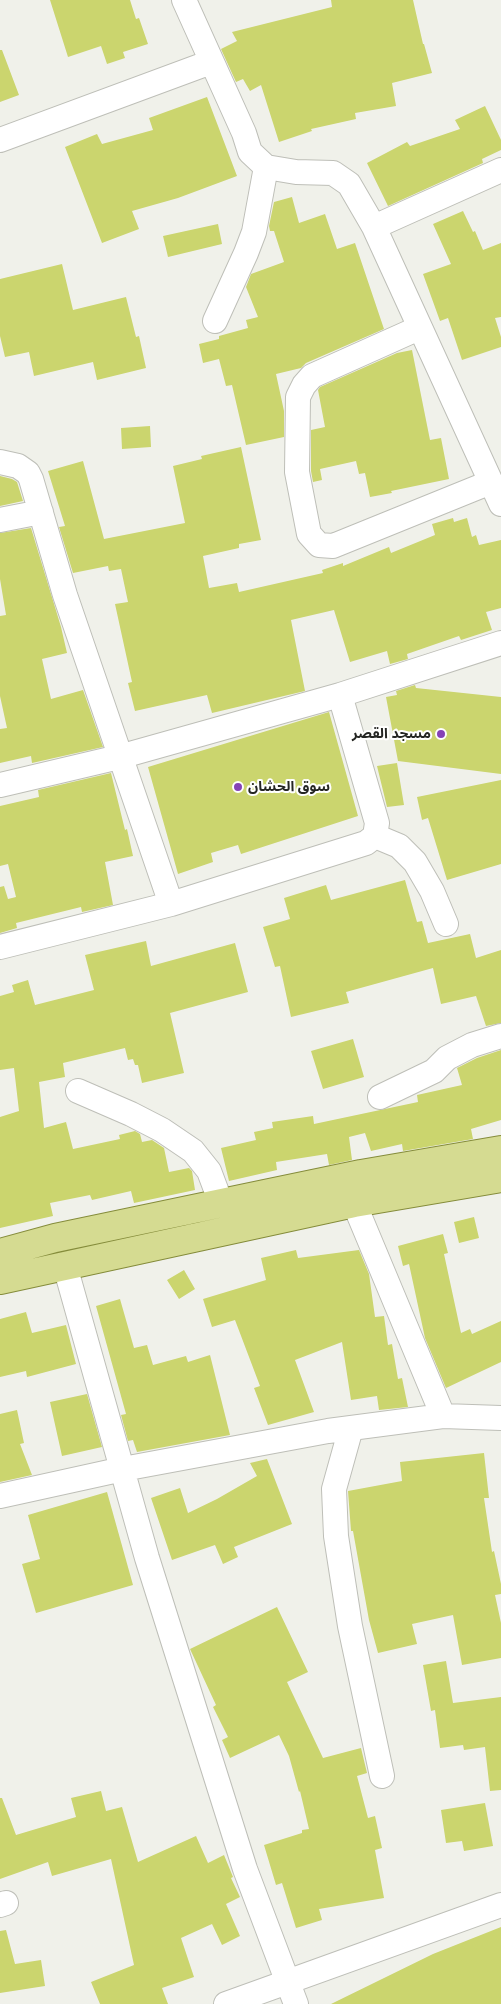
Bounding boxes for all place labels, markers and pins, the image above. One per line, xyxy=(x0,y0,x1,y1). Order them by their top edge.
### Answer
place label: مسجد القصر xyxy=(352,726,431,742)
marker: مسجد القصر xyxy=(435,728,447,740)
place label: سوق الحشان xyxy=(248,779,330,795)
marker: سوق الحشان xyxy=(232,781,244,793)

